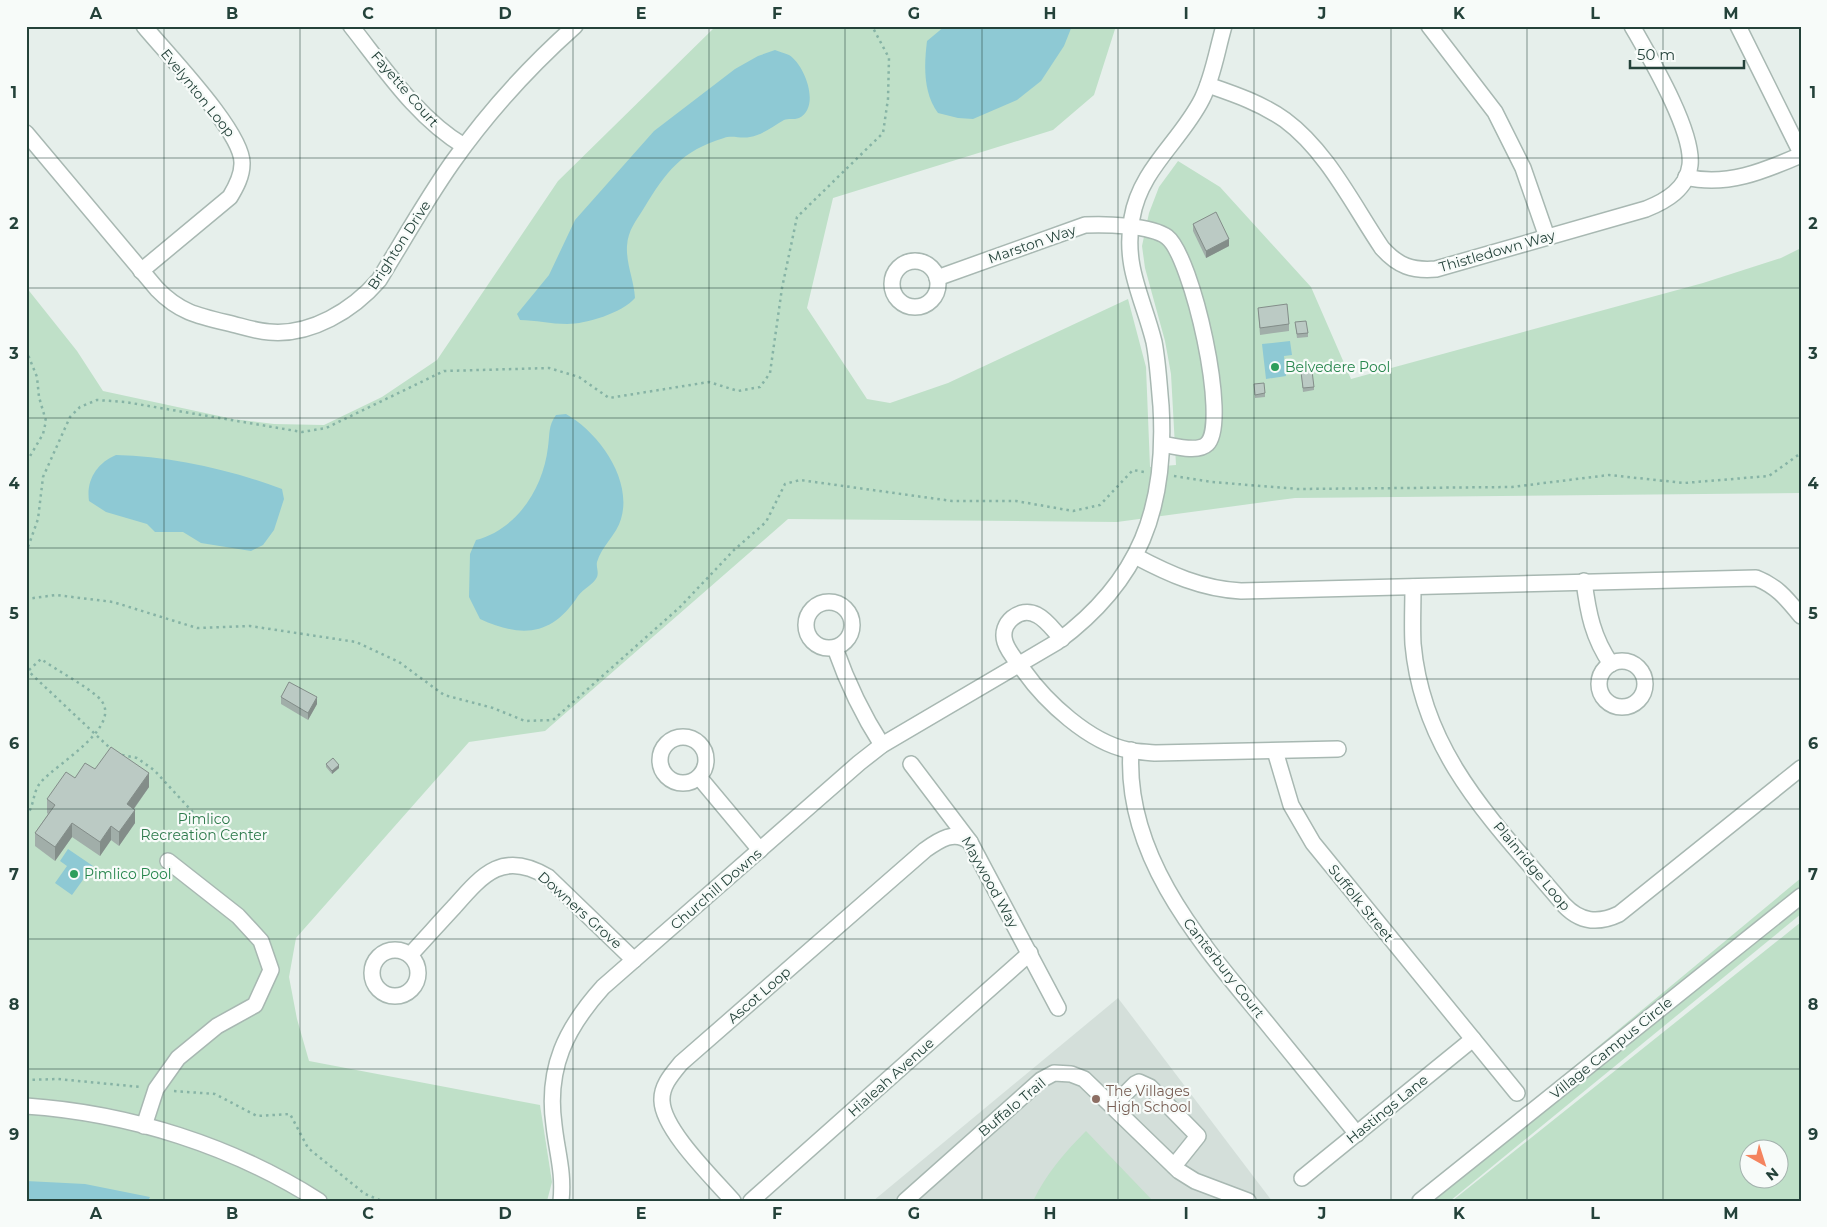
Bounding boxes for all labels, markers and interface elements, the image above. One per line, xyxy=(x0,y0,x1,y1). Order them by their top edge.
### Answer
text: A xyxy=(89,4,103,23)
text: B xyxy=(226,4,238,23)
text: C xyxy=(362,4,374,23)
text: D xyxy=(498,4,512,23)
text: E xyxy=(636,4,646,23)
text: F xyxy=(772,4,782,23)
text: G xyxy=(908,4,920,23)
text: H xyxy=(1044,4,1056,23)
text: I xyxy=(1183,4,1189,23)
text: J xyxy=(1317,4,1326,23)
text: K xyxy=(1453,4,1466,23)
text: L xyxy=(1590,4,1600,23)
text: M xyxy=(1723,4,1739,23)
scale bar xyxy=(1630,38,1743,70)
street label: Evelynton Loop xyxy=(157,45,239,141)
text: 50 m xyxy=(1637,45,1675,64)
street label: Fayette Court xyxy=(367,47,443,131)
text: 1 xyxy=(11,83,17,102)
text: 1 xyxy=(1810,83,1816,102)
street label: Brighton Drive xyxy=(363,197,435,293)
text: 2 xyxy=(9,214,19,233)
text: 2 xyxy=(1808,214,1818,233)
street label: Marston Way xyxy=(986,220,1079,267)
street label: Thistledown Way xyxy=(1437,226,1557,276)
text: 3 xyxy=(8,344,19,363)
text: 3 xyxy=(1807,344,1818,363)
place label: Belvedere Pool xyxy=(1285,358,1390,376)
marker: Belvedere Pool xyxy=(1269,361,1281,373)
text: 4 xyxy=(8,474,20,493)
text: 4 xyxy=(1807,474,1819,493)
text: 5 xyxy=(9,604,19,623)
text: 5 xyxy=(1808,604,1818,623)
text: 6 xyxy=(9,734,19,753)
text: 6 xyxy=(1808,734,1818,753)
park label: Pimlico Recreation Center xyxy=(141,810,268,844)
street label: Plainridge Loop xyxy=(1489,818,1575,914)
street label: Maywood Way xyxy=(957,833,1023,931)
street label: Churchill Downs xyxy=(667,844,765,934)
street label: Suffolk Street xyxy=(1324,861,1398,946)
text: 7 xyxy=(9,865,19,884)
place label: Pimlico Pool xyxy=(84,865,172,883)
text: 7 xyxy=(1808,865,1818,884)
street label: Downers Grove xyxy=(534,867,626,953)
marker: Pimlico Pool xyxy=(68,868,80,880)
street label: Canterbury Court xyxy=(1179,914,1269,1022)
street label: Ascot Loop xyxy=(724,963,794,1027)
street label: Village Campus Circle xyxy=(1546,993,1676,1103)
text: 8 xyxy=(9,995,19,1014)
text: 8 xyxy=(1808,995,1818,1014)
street label: Hialeah Avenue xyxy=(844,1034,938,1120)
street label: Hastings Lane xyxy=(1343,1071,1431,1147)
street label: Buffalo Trail xyxy=(975,1074,1049,1140)
place label: The Villages High School xyxy=(1106,1082,1191,1116)
marker: The Villages High School xyxy=(1090,1093,1102,1105)
text: 9 xyxy=(9,1125,19,1144)
text: 9 xyxy=(1808,1125,1818,1144)
north arrow xyxy=(1740,1140,1790,1190)
text: N xyxy=(1762,1164,1782,1185)
text: A xyxy=(89,1204,103,1223)
text: B xyxy=(226,1204,238,1223)
text: C xyxy=(362,1204,374,1223)
text: D xyxy=(498,1204,512,1223)
text: E xyxy=(636,1204,646,1223)
text: F xyxy=(772,1204,782,1223)
text: G xyxy=(908,1204,920,1223)
text: H xyxy=(1044,1204,1056,1223)
text: I xyxy=(1183,1204,1189,1223)
text: J xyxy=(1317,1204,1326,1223)
text: K xyxy=(1453,1204,1466,1223)
text: L xyxy=(1590,1204,1600,1223)
text: M xyxy=(1723,1204,1739,1223)

